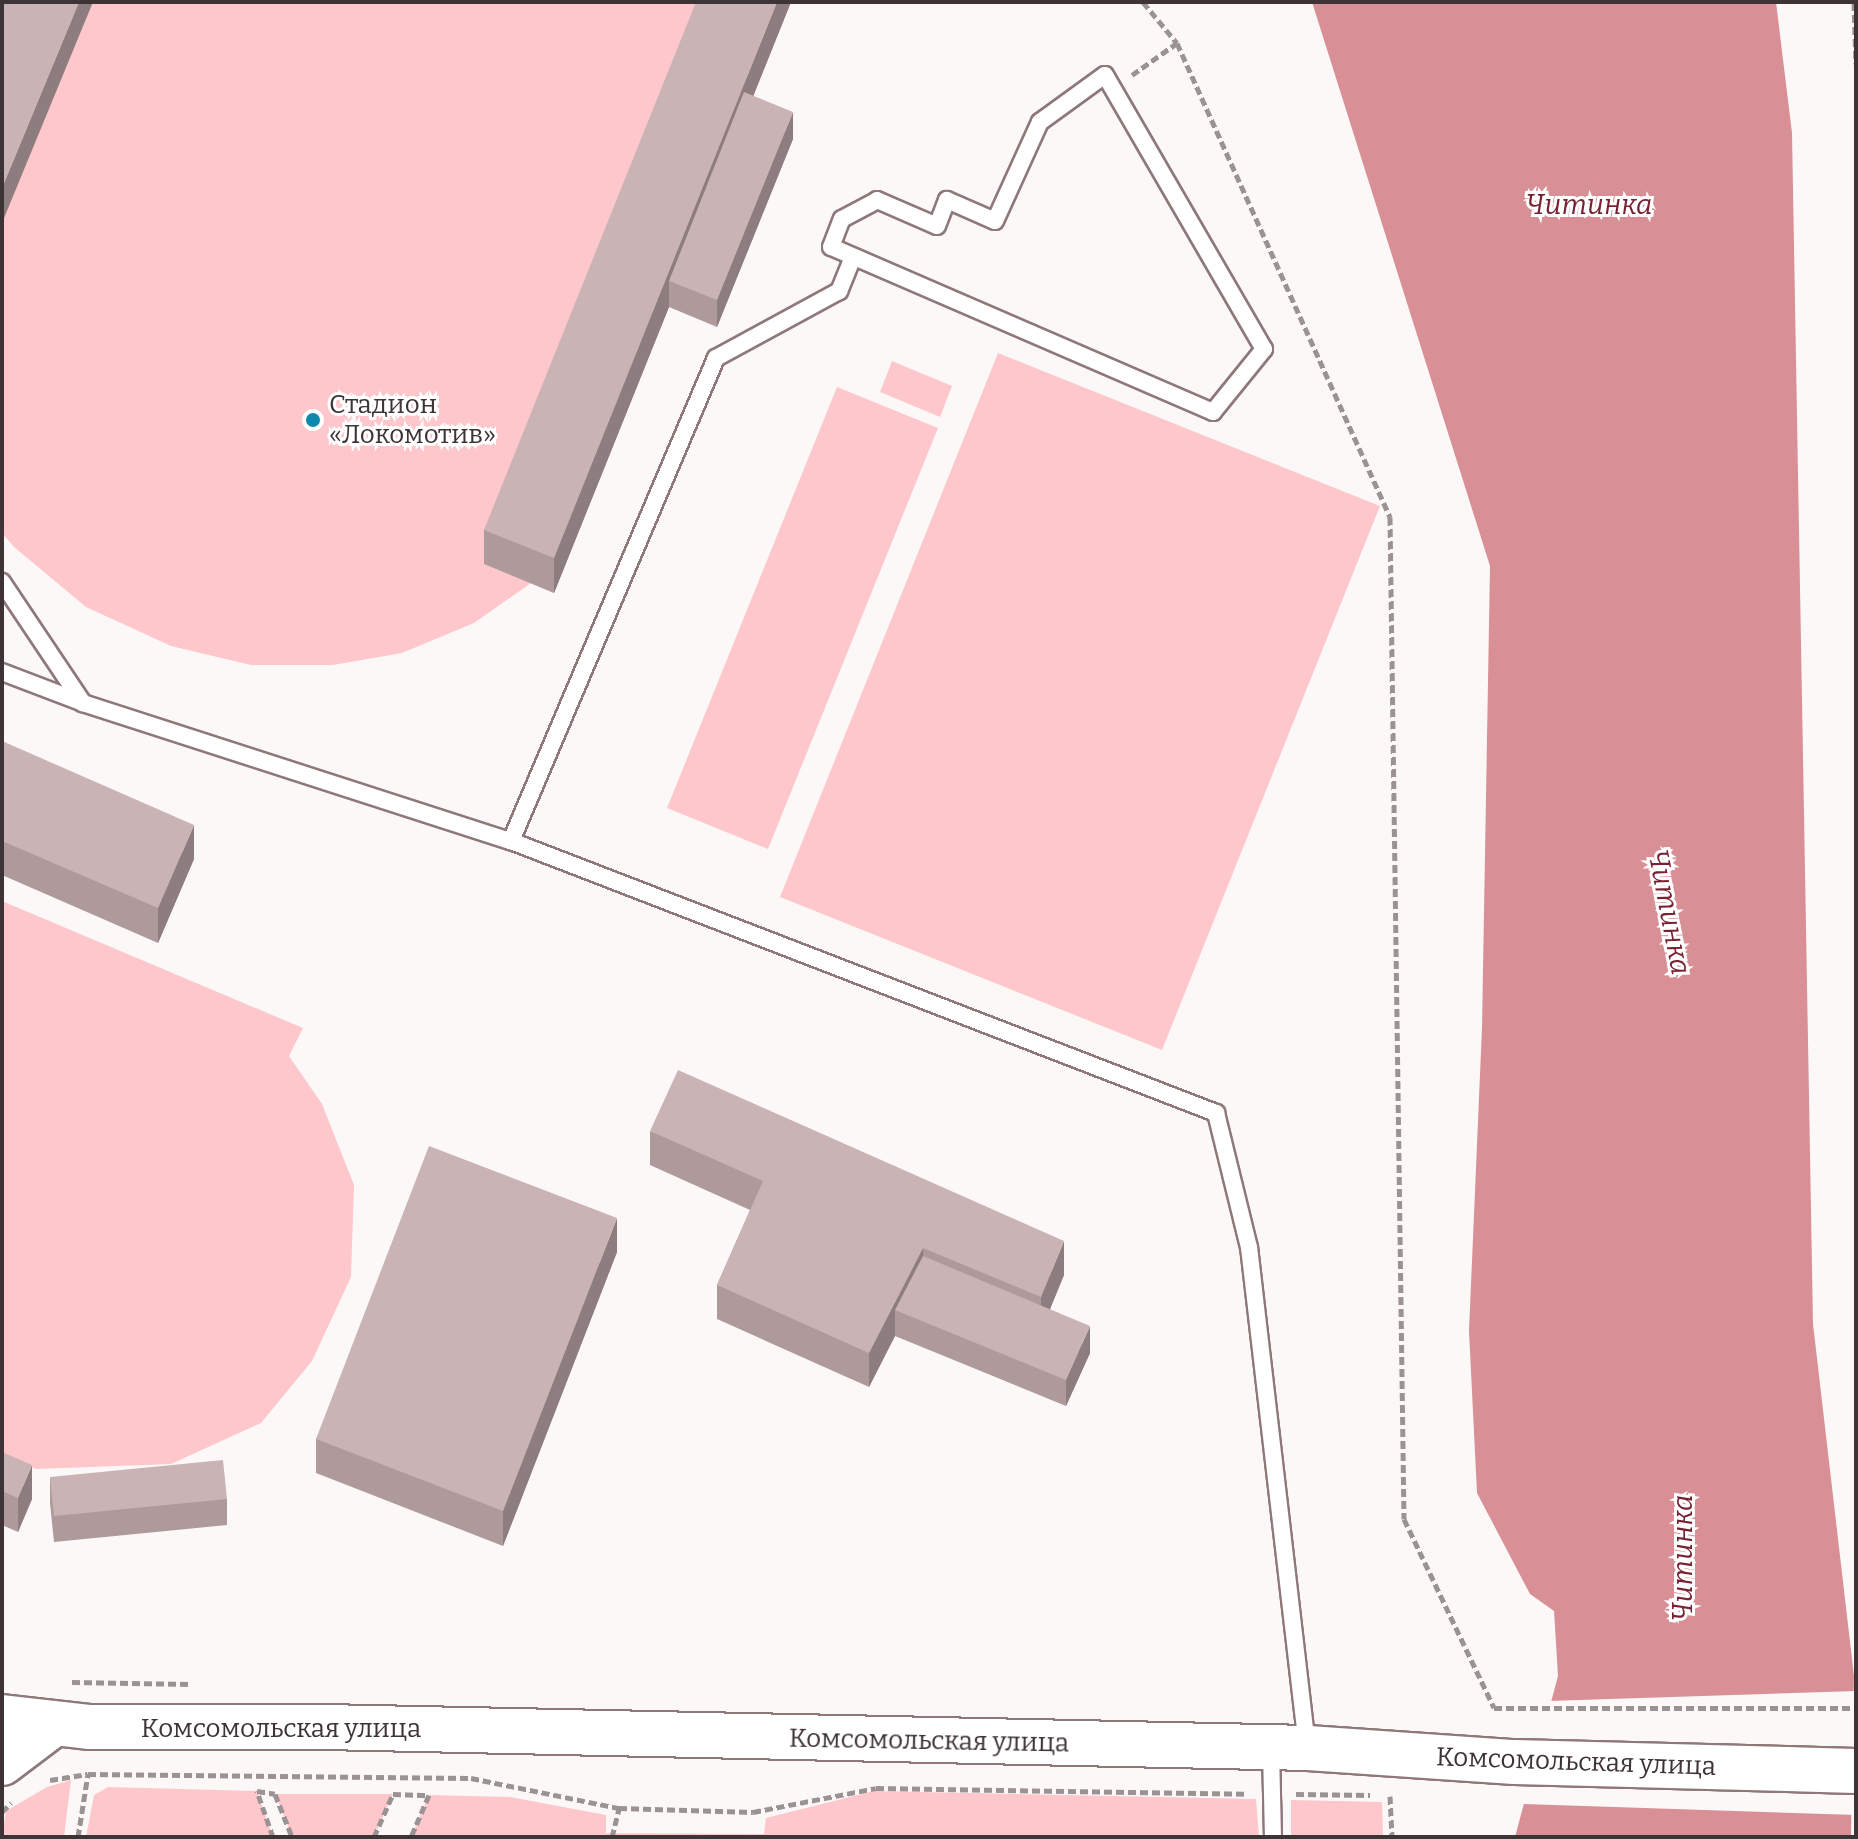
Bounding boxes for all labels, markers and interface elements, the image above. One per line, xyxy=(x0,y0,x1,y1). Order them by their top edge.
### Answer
water label: Читинка xyxy=(1526,188,1652,222)
place label: Стадион «Локомотив» xyxy=(329,389,496,450)
marker: Стадион «Локомотив» xyxy=(304,411,322,429)
water label: Читинка xyxy=(1640,847,1698,977)
water label: Читинка xyxy=(1666,1495,1700,1621)
street label: Комсомольская улица xyxy=(141,1713,421,1745)
street label: Комсомольская улица xyxy=(789,1723,1069,1759)
street label: Комсомольская улица xyxy=(1435,1742,1717,1782)

